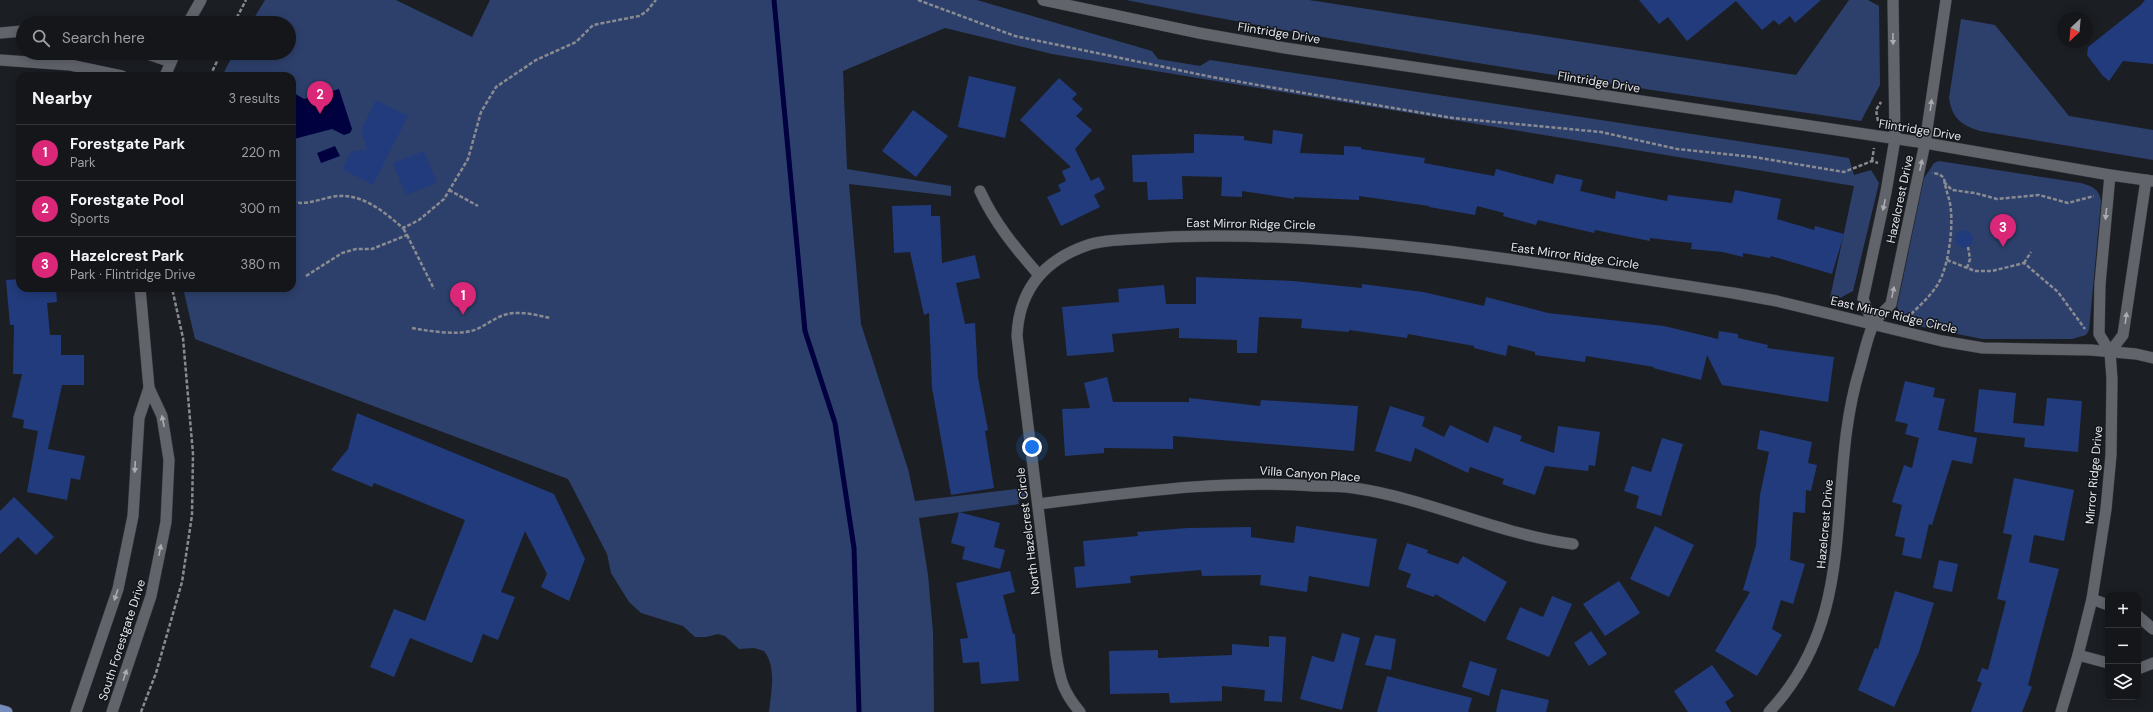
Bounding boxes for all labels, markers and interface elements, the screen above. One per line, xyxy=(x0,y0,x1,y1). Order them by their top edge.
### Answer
north arrow xyxy=(2057,12,2093,48)
search box xyxy=(16,16,296,60)
street label: Flintridge Drive xyxy=(1237,19,1322,47)
icon: search xyxy=(30,27,52,49)
text: Search here xyxy=(62,28,145,48)
one-way arrow xyxy=(1890,33,1896,46)
street label: Flintridge Drive xyxy=(1557,68,1642,96)
pin: 2 xyxy=(307,81,333,114)
text: Nearby xyxy=(32,87,92,109)
text: 3 results xyxy=(228,90,280,107)
one-way arrow xyxy=(1928,99,1934,111)
street label: Flintridge Drive xyxy=(1878,116,1963,144)
text: Forestgate Park xyxy=(70,134,185,154)
text: 1 xyxy=(43,144,47,161)
text: 220 m xyxy=(241,144,280,161)
street label: Hazelcrest Drive xyxy=(1883,153,1917,245)
text: Park xyxy=(70,154,96,171)
one-way arrow xyxy=(1918,159,1924,171)
text: Forestgate Pool xyxy=(70,190,184,210)
one-way arrow xyxy=(1880,199,1886,211)
text: 2 xyxy=(41,200,49,217)
text: 300 m xyxy=(239,200,280,217)
one-way arrow xyxy=(2103,208,2109,220)
text: Sports xyxy=(70,210,110,227)
pin: 3 xyxy=(1990,214,2016,247)
street label: East Mirror Ridge Circle xyxy=(1186,215,1316,233)
street label: East Mirror Ridge Circle xyxy=(1510,239,1640,273)
text: Hazelcrest Park xyxy=(70,246,184,266)
text: 3 xyxy=(41,256,49,273)
text: 380 m xyxy=(240,256,280,273)
text: Park · Flintridge Drive xyxy=(70,266,195,283)
pin: 1 xyxy=(450,282,476,315)
one-way arrow xyxy=(1891,286,1897,298)
street label: East Mirror Ridge Circle xyxy=(1829,293,1959,337)
one-way arrow xyxy=(2123,312,2129,324)
one-way arrow xyxy=(159,415,165,428)
street label: Mirror Ridge Drive xyxy=(2082,425,2106,525)
your location xyxy=(1022,437,1042,457)
one-way arrow xyxy=(132,461,139,473)
street label: Villa Canyon Place xyxy=(1259,462,1361,486)
street label: North Hazelcrest Circle xyxy=(1012,466,1044,595)
street label: Hazelcrest Drive xyxy=(1813,478,1837,569)
one-way arrow xyxy=(157,544,163,556)
street label: South Forestgate Drive xyxy=(95,577,149,703)
one-way arrow xyxy=(113,590,119,602)
map controls xyxy=(2105,592,2141,700)
button: + xyxy=(2105,592,2141,628)
button: − xyxy=(2105,628,2141,664)
button: layers xyxy=(2105,664,2141,700)
one-way arrow xyxy=(122,669,128,681)

